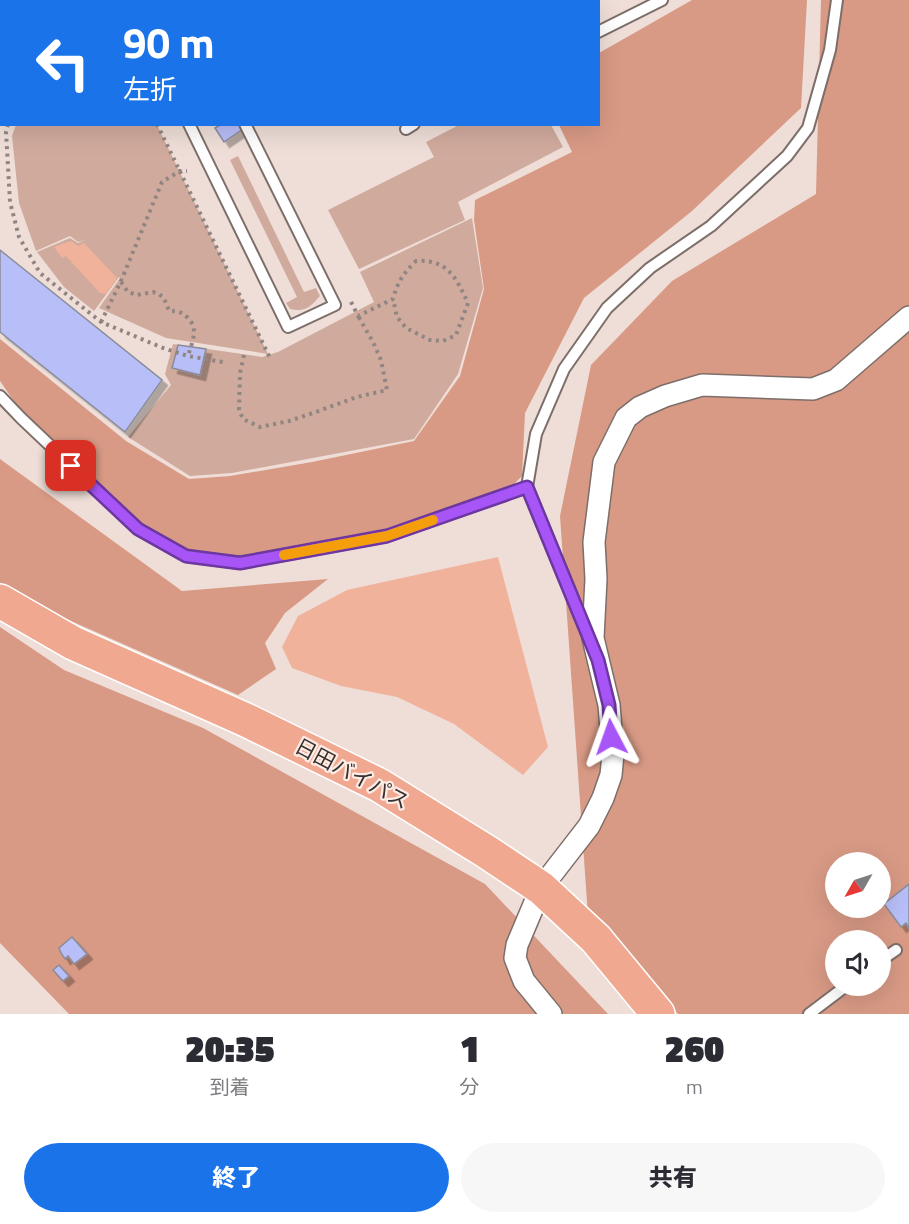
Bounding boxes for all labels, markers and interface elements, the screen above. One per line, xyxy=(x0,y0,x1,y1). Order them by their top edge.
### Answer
text: 90 m xyxy=(123,10,215,74)
icon: left xyxy=(24,24,102,102)
text: 左折 xyxy=(123,68,177,109)
pin xyxy=(45,440,96,491)
icon: arrive xyxy=(54,449,87,482)
position arrow xyxy=(579,705,643,769)
street label: 日田バイパス xyxy=(290,730,415,817)
north arrow xyxy=(825,852,891,918)
map controls xyxy=(825,852,891,996)
button: sound xyxy=(825,930,891,996)
text: 20:35 xyxy=(185,1021,275,1076)
text: 1 xyxy=(460,1021,479,1076)
text: 260 xyxy=(665,1021,724,1076)
text: 到着 xyxy=(210,1071,250,1102)
text: 分 xyxy=(460,1071,480,1102)
text: m xyxy=(686,1071,703,1102)
button: 終了 xyxy=(24,1143,449,1212)
button: 共有 xyxy=(461,1143,885,1212)

